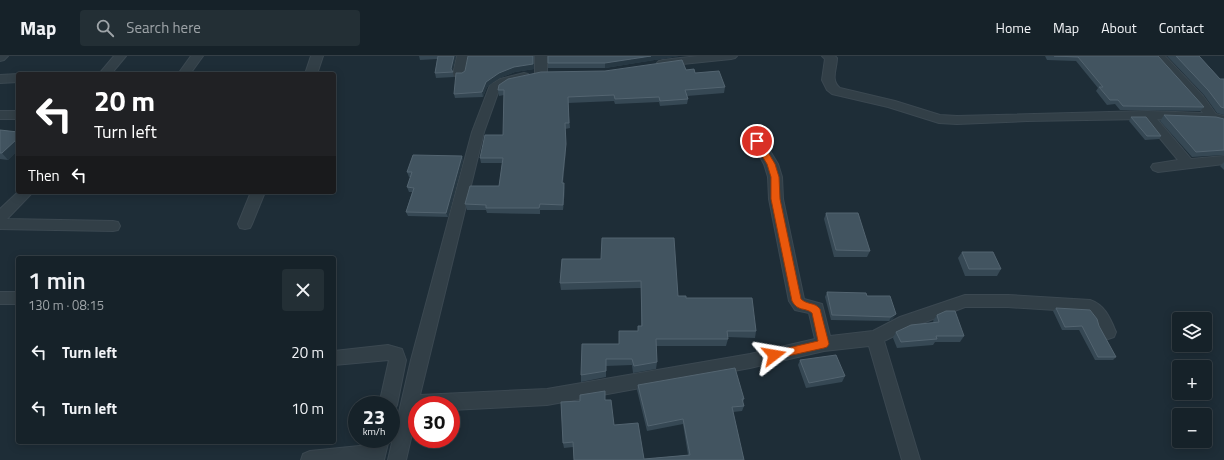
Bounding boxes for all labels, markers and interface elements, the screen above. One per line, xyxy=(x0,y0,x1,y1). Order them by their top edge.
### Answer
search box xyxy=(80,10,360,46)
text: Map xyxy=(20,13,56,42)
text: Search here xyxy=(126,16,201,39)
icon: search xyxy=(94,17,116,39)
text: Home xyxy=(996,17,1031,38)
text: Map xyxy=(1053,17,1079,38)
text: About xyxy=(1101,17,1137,38)
text: Contact xyxy=(1159,17,1204,38)
text: 20 m xyxy=(94,79,155,122)
icon: left xyxy=(28,88,80,140)
text: Turn left xyxy=(94,118,157,145)
pin xyxy=(740,124,774,158)
icon: arrive xyxy=(746,130,768,152)
text: Then xyxy=(28,164,60,187)
icon: left xyxy=(68,164,90,186)
text: 1 min xyxy=(28,262,86,298)
button: close xyxy=(282,269,324,311)
text: 130 m · 08:15 xyxy=(28,295,104,315)
map controls xyxy=(1172,312,1212,448)
button: layers xyxy=(1172,312,1212,352)
position arrow xyxy=(753,334,795,376)
icon: left xyxy=(28,341,50,363)
text: Turn left xyxy=(62,341,117,364)
text: 20 m xyxy=(291,341,324,364)
button: + xyxy=(1172,360,1212,400)
speed limit sign: 30 xyxy=(408,396,460,448)
icon: left xyxy=(28,397,50,419)
text: Turn left xyxy=(62,397,117,420)
text: 10 m xyxy=(291,397,324,420)
text: 23 xyxy=(363,401,385,432)
button: − xyxy=(1172,408,1212,448)
text: km/h xyxy=(363,424,385,439)

